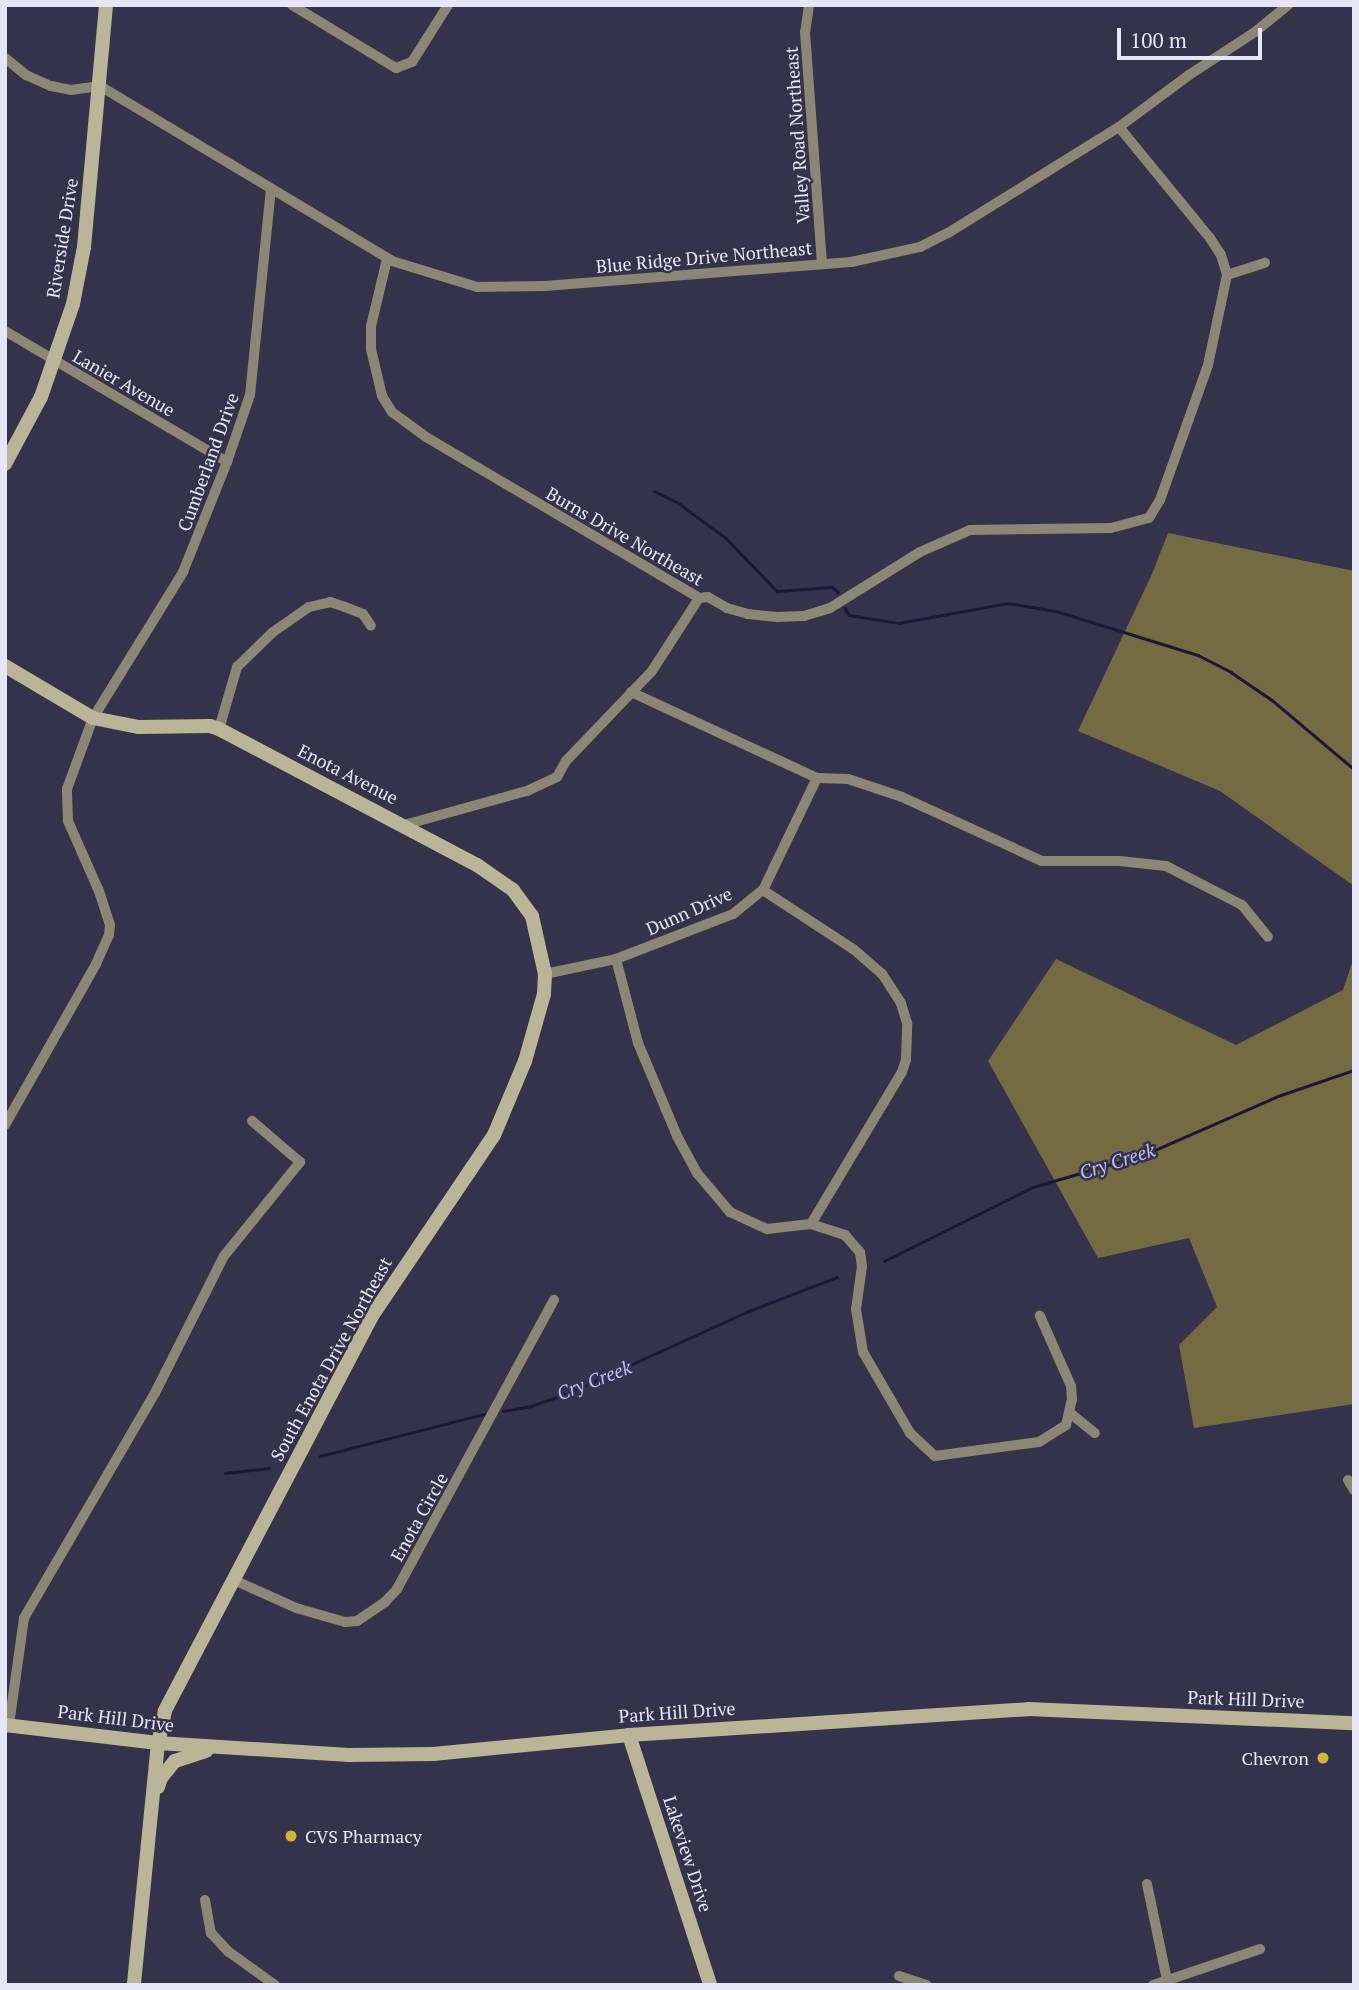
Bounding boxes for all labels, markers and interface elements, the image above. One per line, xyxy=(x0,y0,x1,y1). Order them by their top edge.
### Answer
scale bar xyxy=(1121,14,1266,58)
text: 100 m xyxy=(1130,26,1187,54)
street label: Valley Road Northeast xyxy=(780,46,814,224)
street label: Riverside Drive xyxy=(42,176,82,300)
street label: Blue Ridge Drive Northeast xyxy=(595,237,813,277)
street label: Lanier Avenue xyxy=(69,345,179,421)
street label: Cumberland Drive xyxy=(173,390,243,534)
street label: Burns Drive Northeast xyxy=(542,482,708,590)
street label: Enota Avenue xyxy=(294,739,402,809)
street label: Dunn Drive xyxy=(643,882,735,940)
water label: Cry Creek xyxy=(1076,1138,1158,1184)
street label: South Enota Drive Northeast xyxy=(266,1253,396,1465)
water label: Cry Creek xyxy=(553,1355,635,1405)
street label: Enota Circle xyxy=(386,1469,452,1565)
street label: Park Hill Drive xyxy=(1187,1686,1305,1712)
street label: Park Hill Drive xyxy=(618,1697,736,1727)
street label: Park Hill Drive xyxy=(57,1700,175,1736)
place label: Chevron xyxy=(1241,1747,1309,1769)
marker: Chevron xyxy=(1315,1750,1331,1766)
street label: Lakeview Drive xyxy=(659,1793,717,1915)
place label: CVS Pharmacy xyxy=(305,1825,422,1847)
marker: CVS Pharmacy xyxy=(283,1828,299,1844)

